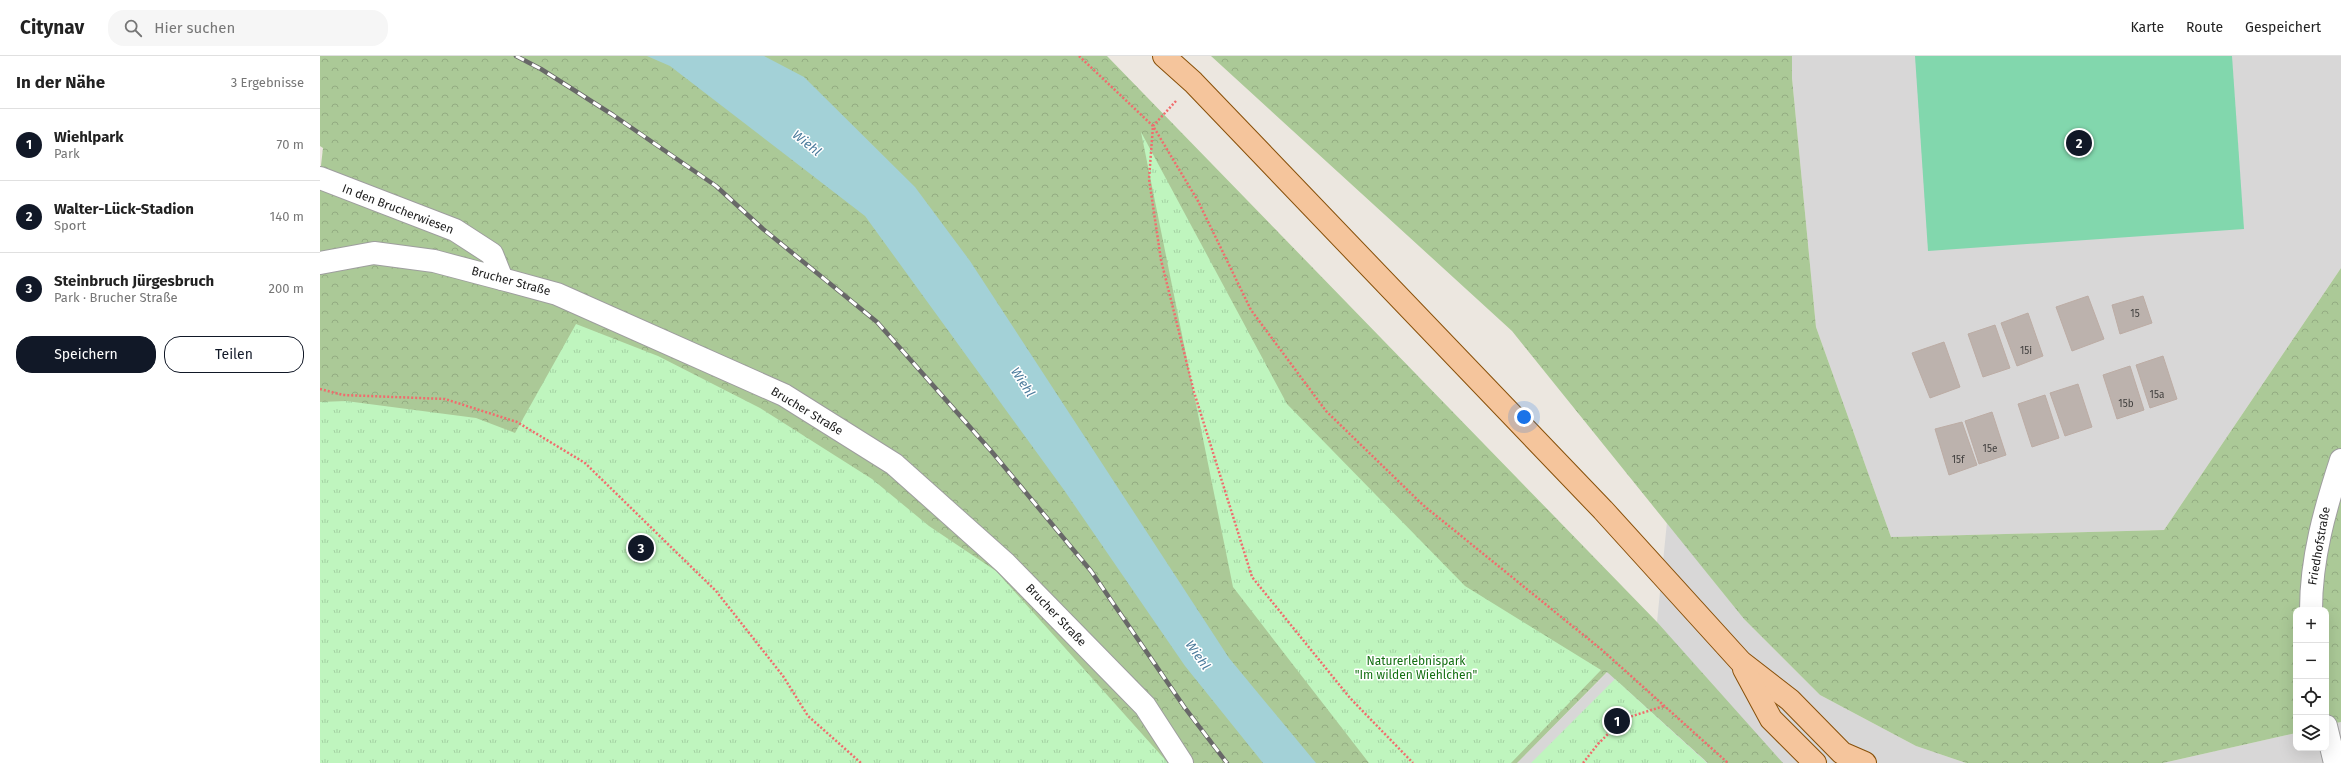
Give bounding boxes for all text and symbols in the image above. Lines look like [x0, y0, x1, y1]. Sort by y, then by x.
search box [108, 10, 388, 46]
text: Citynav [20, 16, 84, 39]
icon: search [122, 17, 144, 39]
text: Hier suchen [154, 19, 235, 37]
text: Karte [2130, 19, 2164, 36]
text: Route [2186, 19, 2223, 36]
text: Gespeichert [2245, 19, 2321, 36]
text: In der Nähe [16, 72, 105, 93]
text: 3 Ergebnisse [231, 75, 304, 90]
water label: Wiehl [790, 127, 824, 159]
text: Wiehlpark [54, 128, 124, 146]
pin: 2 [2066, 128, 2092, 158]
text: 1 [26, 137, 32, 152]
text: 70 m [277, 137, 304, 152]
text: Park [54, 146, 80, 161]
street label: In den Brucherwiesen [340, 181, 456, 237]
text: Walter-Lück-Stadion [54, 200, 194, 218]
text: 2 [26, 209, 32, 224]
text: 140 m [270, 209, 304, 224]
text: Sport [54, 218, 86, 233]
street label: Brucher Straße [470, 264, 552, 298]
text: Steinbruch Jürgesbruch [54, 272, 214, 290]
text: 3 [26, 281, 32, 296]
text: 200 m [268, 281, 304, 296]
text: Park · Brucher Straße [54, 290, 178, 305]
house number: 15 [2130, 308, 2140, 320]
button: Speichern [16, 336, 156, 373]
button: Teilen [164, 336, 304, 373]
house number: 15i [2020, 345, 2032, 357]
water label: Wiehl [1008, 364, 1038, 400]
street label: Brucher Straße [769, 384, 845, 438]
house number: 15a [2150, 389, 2164, 401]
house number: 15b [2118, 398, 2134, 410]
your location [1514, 407, 1534, 427]
house number: 15e [1983, 443, 1997, 455]
house number: 15f [1952, 454, 1965, 466]
street label: Friedhofstraße [2305, 506, 2333, 586]
pin: 3 [628, 533, 654, 563]
street label: Brucher Straße [1023, 581, 1089, 649]
map controls [2293, 607, 2329, 751]
button: + [2293, 607, 2329, 643]
water label: Wiehl [1183, 637, 1214, 673]
button: − [2293, 643, 2329, 679]
park label: Naturerlebnispark "Im wilden Wiehlchen" [1355, 654, 1477, 682]
button: locate [2293, 679, 2329, 715]
pin: 1 [1604, 706, 1630, 736]
button: layers [2293, 715, 2329, 751]

